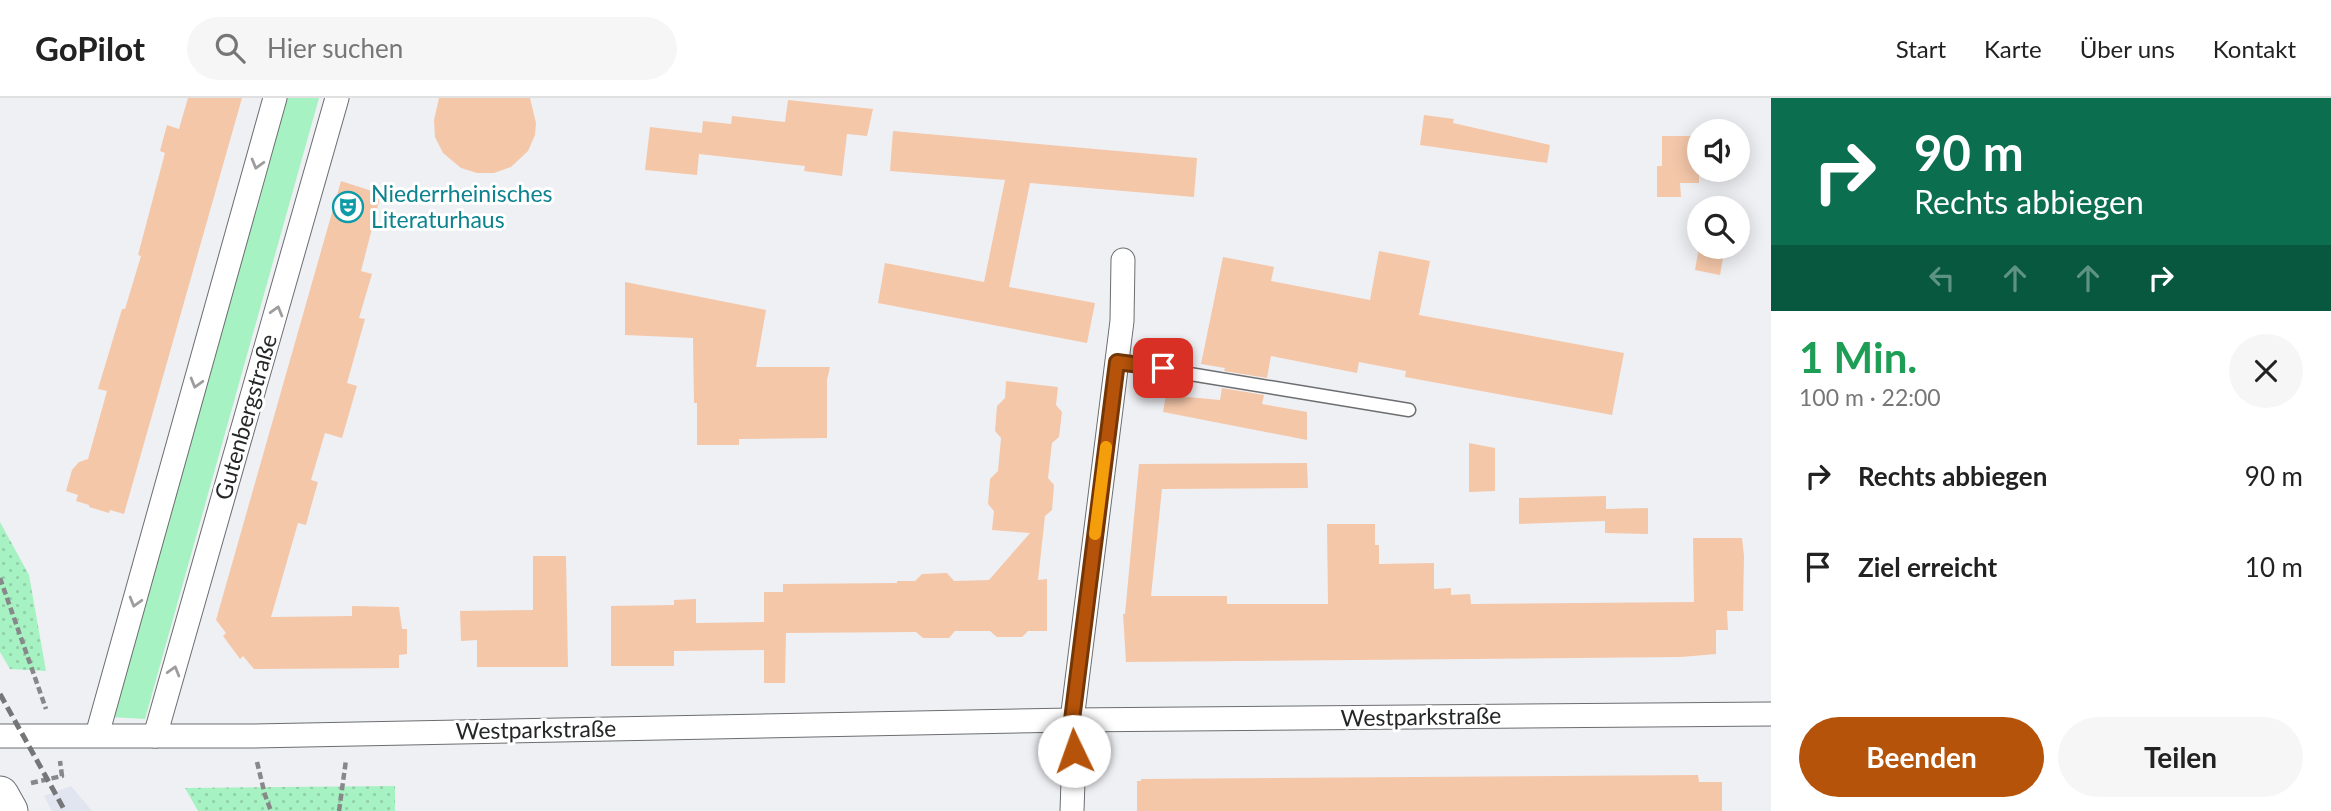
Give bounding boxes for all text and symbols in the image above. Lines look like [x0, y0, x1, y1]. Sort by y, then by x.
search box [187, 17, 677, 80]
text: GoPilot [35, 28, 145, 68]
icon: search [211, 29, 249, 67]
text: Hier suchen [267, 32, 403, 64]
text: Start [1896, 34, 1946, 63]
text: Karte [1984, 34, 2042, 63]
text: Über uns [2080, 34, 2175, 63]
text: Kontakt [2213, 34, 2296, 63]
map controls [1687, 119, 1750, 259]
button: sound [1687, 119, 1750, 182]
text: 90 m [1914, 123, 2024, 181]
icon: right [1799, 126, 1890, 217]
one-way arrow [251, 158, 265, 170]
place label: Niederrheinisches Literaturhaus [371, 179, 553, 233]
text: Rechts abbiegen [1914, 182, 2144, 221]
theatre icon: Niederrheinisches Literaturhaus [331, 190, 365, 224]
button: search [1687, 196, 1750, 259]
icon: left [1923, 259, 1961, 297]
icon: ahead [1996, 259, 2034, 297]
icon: ahead [2069, 259, 2107, 297]
icon: right [2142, 259, 2180, 297]
one-way arrow [268, 305, 283, 317]
street label: Gutenbergstraße [208, 331, 282, 503]
text: 1 Min. [1799, 332, 1917, 382]
button: close [2229, 334, 2303, 408]
pin [1133, 338, 1193, 398]
icon: arrive [1144, 349, 1182, 387]
one-way arrow [190, 377, 204, 389]
text: 100 m · 22:00 [1799, 383, 1941, 411]
icon: right [1799, 457, 1837, 495]
text: Rechts abbiegen [1858, 460, 2047, 492]
text: 90 m [2245, 460, 2303, 492]
icon: arrive [1799, 548, 1837, 586]
text: Ziel erreicht [1858, 551, 1997, 583]
text: 10 m [2245, 551, 2303, 583]
one-way arrow [128, 596, 143, 608]
one-way arrow [166, 665, 180, 677]
street label: Westparkstraße [1340, 701, 1501, 731]
street label: Westparkstraße [455, 714, 616, 744]
position arrow [1037, 714, 1111, 788]
button: Beenden [1799, 717, 2044, 797]
button: Teilen [2058, 717, 2303, 797]

